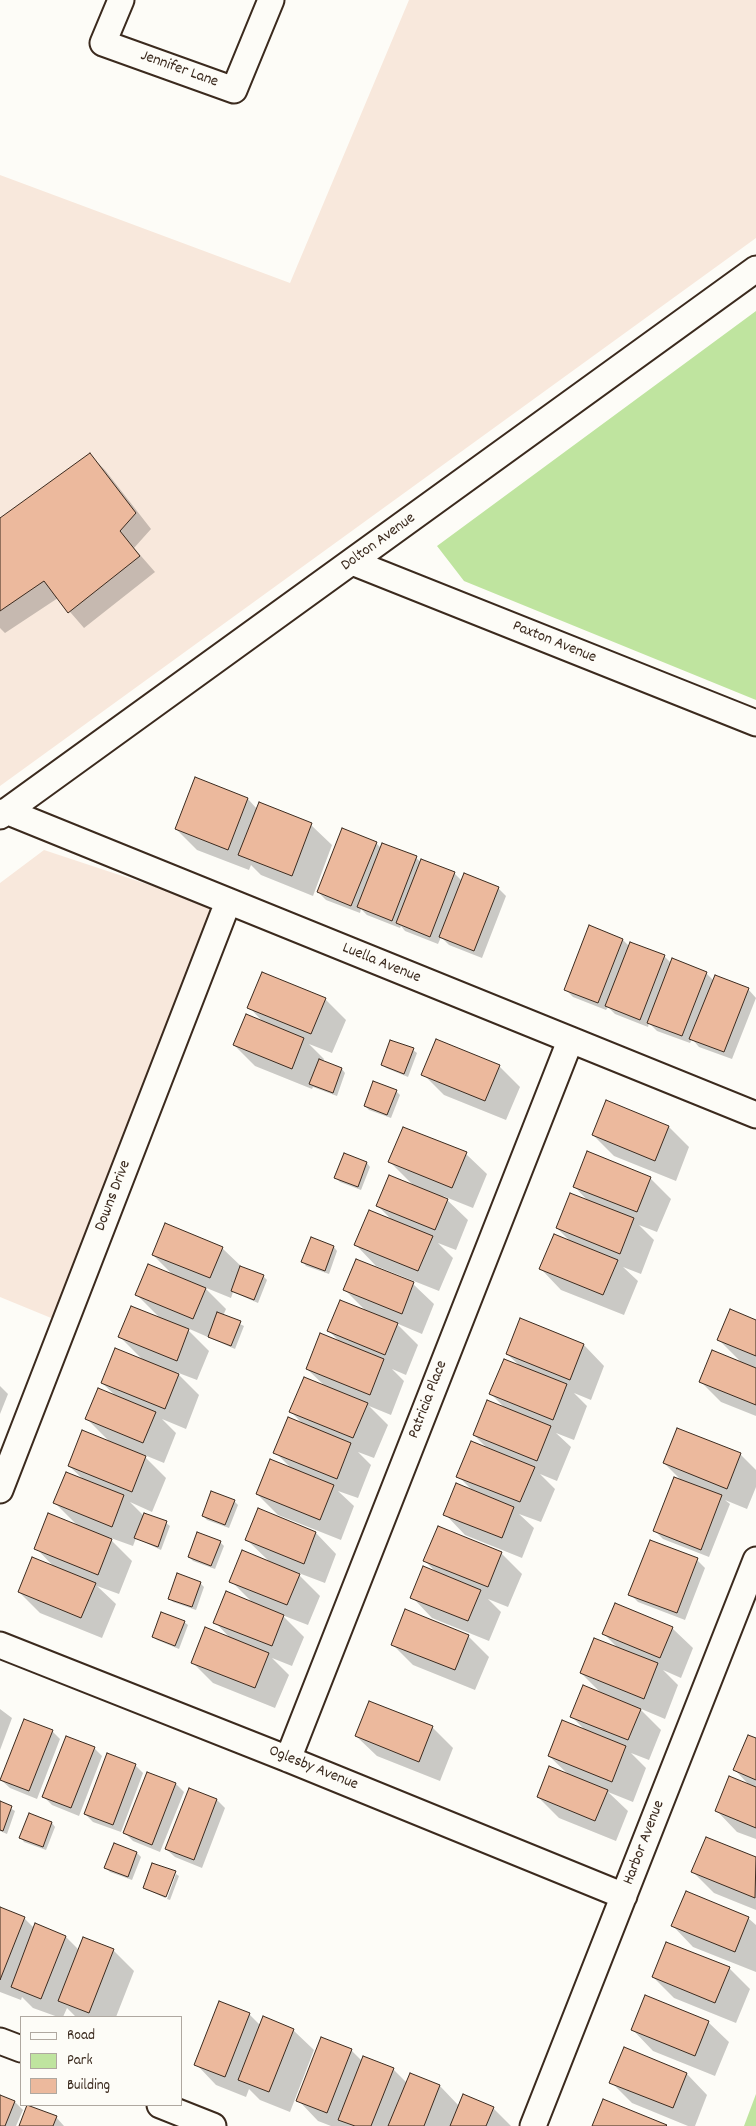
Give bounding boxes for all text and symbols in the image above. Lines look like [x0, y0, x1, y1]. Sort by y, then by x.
street label: Jennifer Lane [138, 47, 220, 93]
street label: Dolton Avenue [338, 510, 420, 576]
street label: Paxton Avenue [509, 618, 599, 668]
street label: Luella Avenue [339, 940, 423, 988]
street label: Downs Drive [92, 1158, 136, 1234]
street label: Patricia Place [405, 1358, 453, 1442]
street label: Oglesby Avenue [266, 1742, 360, 1796]
street label: Harbor Avenue [620, 1798, 670, 1888]
legend [20, 2016, 182, 2106]
text: Road [67, 2025, 95, 2047]
text: Park [67, 2050, 93, 2072]
text: Building [67, 2075, 110, 2097]

